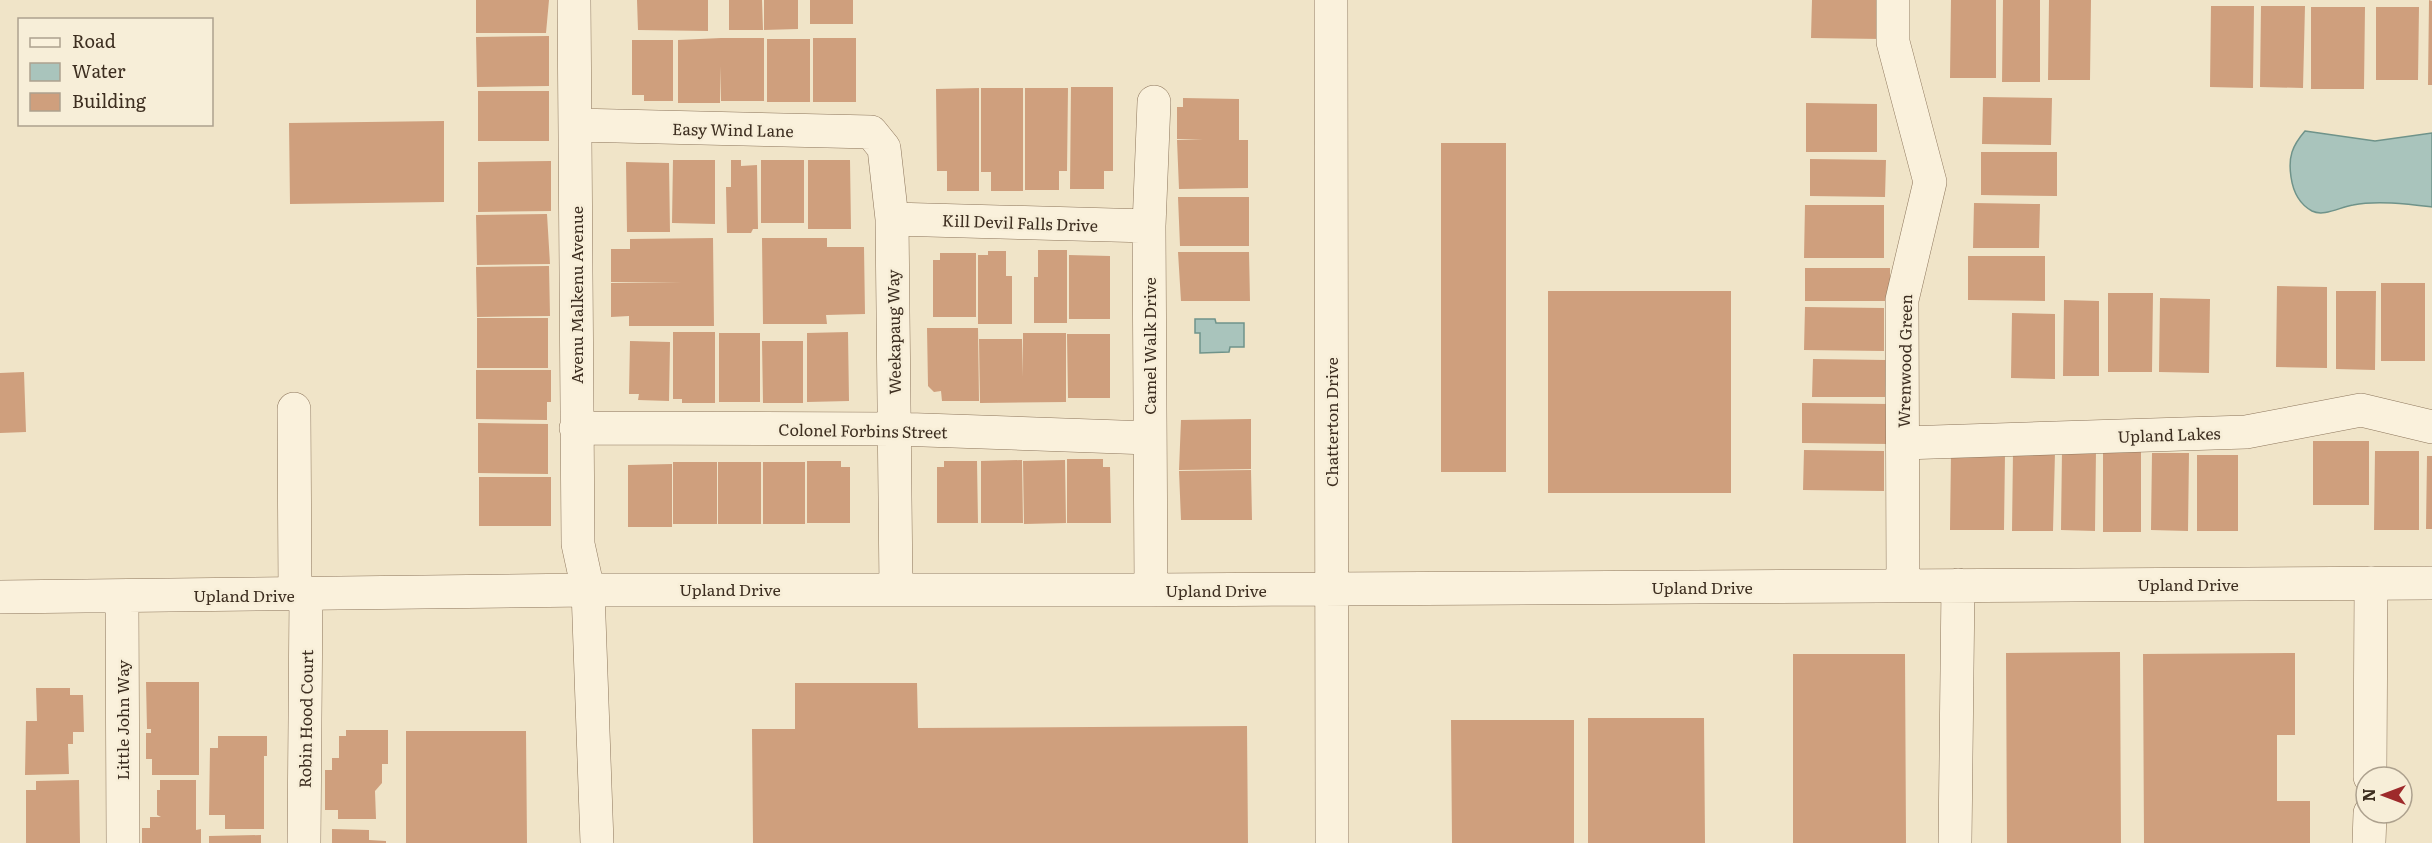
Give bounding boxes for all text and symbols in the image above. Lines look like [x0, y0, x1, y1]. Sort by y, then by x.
legend [18, 18, 213, 126]
text: Road [72, 27, 116, 54]
text: Water [72, 57, 126, 84]
text: Building [72, 87, 147, 114]
street label: Easy Wind Lane [672, 116, 794, 142]
street label: Avenu Malkenu Avenue [564, 206, 588, 384]
street label: Kill Devil Falls Drive [942, 207, 1098, 237]
street label: Weekapaug Way [880, 268, 906, 395]
street label: Camel Walk Drive [1137, 277, 1161, 415]
street label: Wrenwood Green [1891, 293, 1917, 428]
street label: Chatterton Drive [1319, 357, 1343, 487]
street label: Colonel Forbins Street [778, 417, 948, 443]
street label: Upland Lakes [2117, 420, 2221, 448]
street label: Upland Drive [2137, 572, 2239, 596]
street label: Upland Drive [1651, 575, 1753, 599]
street label: Upland Drive [679, 577, 781, 601]
street label: Upland Drive [1165, 578, 1267, 602]
street label: Upland Drive [193, 583, 295, 607]
street label: Robin Hood Court [292, 649, 318, 788]
street label: Little John Way [110, 659, 134, 780]
north arrow [2354, 765, 2414, 825]
text: N [2356, 788, 2380, 802]

